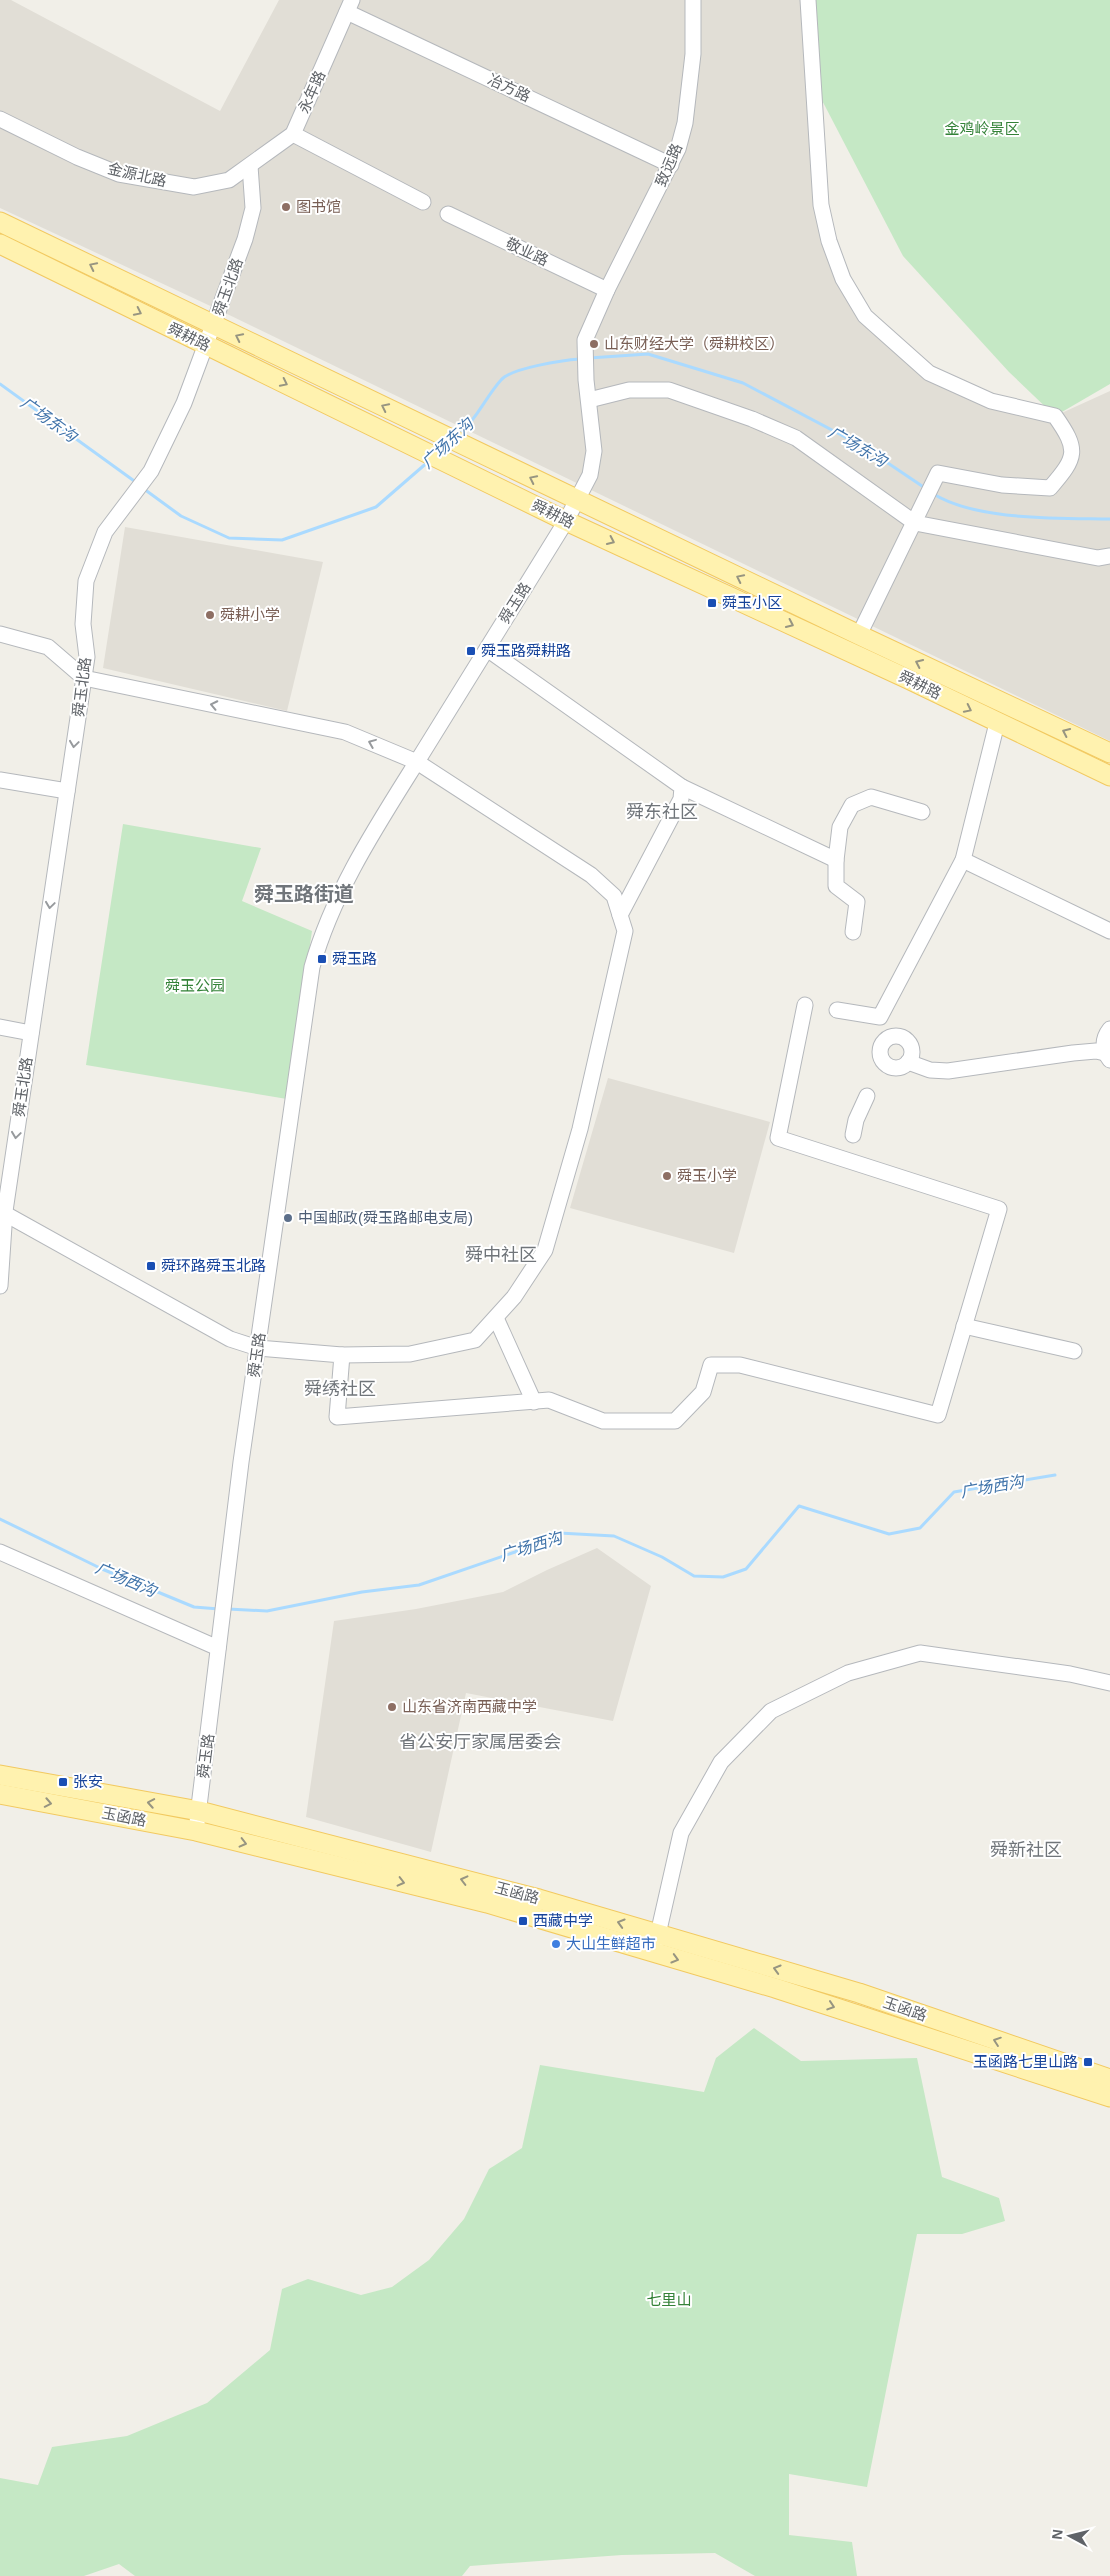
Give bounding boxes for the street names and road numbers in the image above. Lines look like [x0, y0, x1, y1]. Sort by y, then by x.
street label: 永年路 [295, 68, 328, 116]
street label: 冶方路 [485, 70, 533, 105]
street label: 致远路 [652, 141, 685, 189]
street label: 金源北路 [106, 159, 168, 190]
street label: 敬业路 [503, 234, 551, 269]
street label: 舜玉北路 [209, 256, 246, 318]
street label: 舜耕路 [165, 319, 213, 354]
street label: 舜耕路 [529, 496, 577, 531]
street label: 舜玉路 [495, 579, 534, 626]
street label: 舜玉北路 [69, 656, 94, 718]
street label: 舜耕路 [896, 667, 944, 702]
street label: 舜玉北路 [10, 1056, 35, 1118]
street label: 舜玉路 [245, 1331, 268, 1378]
street label: 舜玉路 [194, 1733, 217, 1779]
street label: 玉函路 [100, 1804, 148, 1829]
street label: 玉函路 [493, 1878, 541, 1907]
street label: 玉函路 [881, 1993, 929, 2024]

